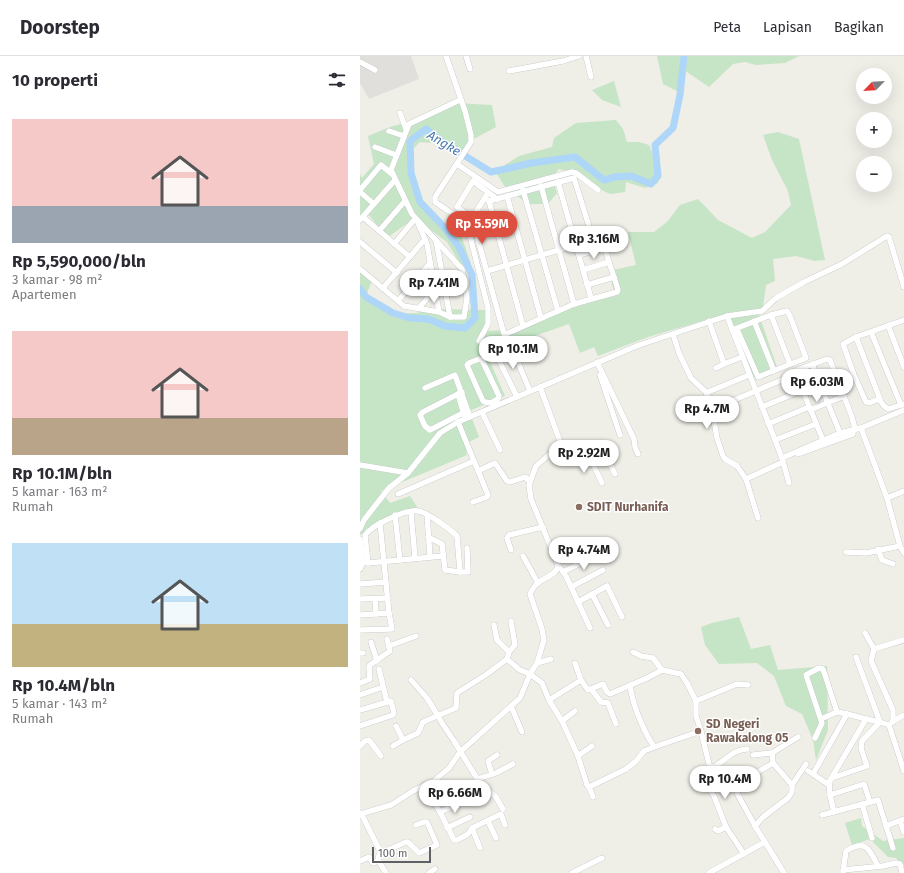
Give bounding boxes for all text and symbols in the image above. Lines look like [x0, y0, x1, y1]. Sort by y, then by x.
text: Doorstep [20, 16, 100, 39]
text: Peta [713, 19, 741, 36]
text: Lapisan [763, 19, 812, 36]
text: Bagikan [834, 19, 884, 36]
north arrow [856, 68, 892, 104]
map controls [856, 68, 892, 192]
icon: filters [326, 69, 348, 91]
text: 10 properti [12, 70, 98, 91]
button: + [856, 112, 892, 148]
water label: Angke [424, 127, 464, 159]
icon: home [144, 145, 216, 217]
button: − [856, 156, 892, 192]
pin: Rp 5.59M [441, 211, 523, 245]
text: Rp 5.59M [455, 216, 509, 231]
pin: Rp 3.16M [553, 226, 635, 260]
text: Rp 3.16M [568, 231, 620, 246]
text: Rp 5,590,000/bln [12, 251, 146, 272]
pin: Rp 7.41M [393, 270, 475, 304]
text: 3 kamar · 98 m² [12, 272, 102, 287]
text: Rp 7.41M [409, 275, 459, 290]
text: Apartemen [12, 287, 77, 302]
pin: Rp 10.1M [472, 336, 554, 370]
text: Rp 10.1M [488, 341, 538, 356]
icon: home [144, 357, 216, 429]
pin: Rp 6.03M [776, 369, 858, 403]
text: Rp 6.03M [790, 374, 844, 389]
pin: Rp 4.7M [670, 396, 744, 430]
text: Rp 4.7M [684, 401, 730, 416]
pin: Rp 2.92M [543, 440, 625, 474]
text: Rp 2.92M [558, 445, 610, 460]
text: Rp 10.1M/bln [12, 463, 112, 484]
text: 5 kamar · 163 m² [12, 484, 107, 499]
text: Rumah [12, 499, 53, 514]
place label: SDIT Nurhanifa [587, 500, 669, 514]
marker: SDIT Nurhanifa [574, 502, 584, 512]
pin: Rp 4.74M [543, 537, 625, 571]
text: Rp 4.74M [558, 542, 610, 557]
icon: home [144, 569, 216, 641]
text: Rp 10.4M/bln [12, 675, 115, 696]
text: 5 kamar · 143 m² [12, 696, 107, 711]
text: Rumah [12, 711, 53, 726]
place label: SD Negeri Rawakalong 05 [706, 717, 789, 745]
marker: SD Negeri Rawakalong 05 [693, 726, 703, 736]
pin: Rp 10.4M [684, 766, 766, 800]
text: Rp 10.4M [699, 771, 751, 786]
pin: Rp 6.66M [414, 780, 496, 814]
text: Rp 6.66M [428, 785, 482, 800]
scale bar [372, 845, 431, 864]
text: 100 m [378, 847, 407, 860]

